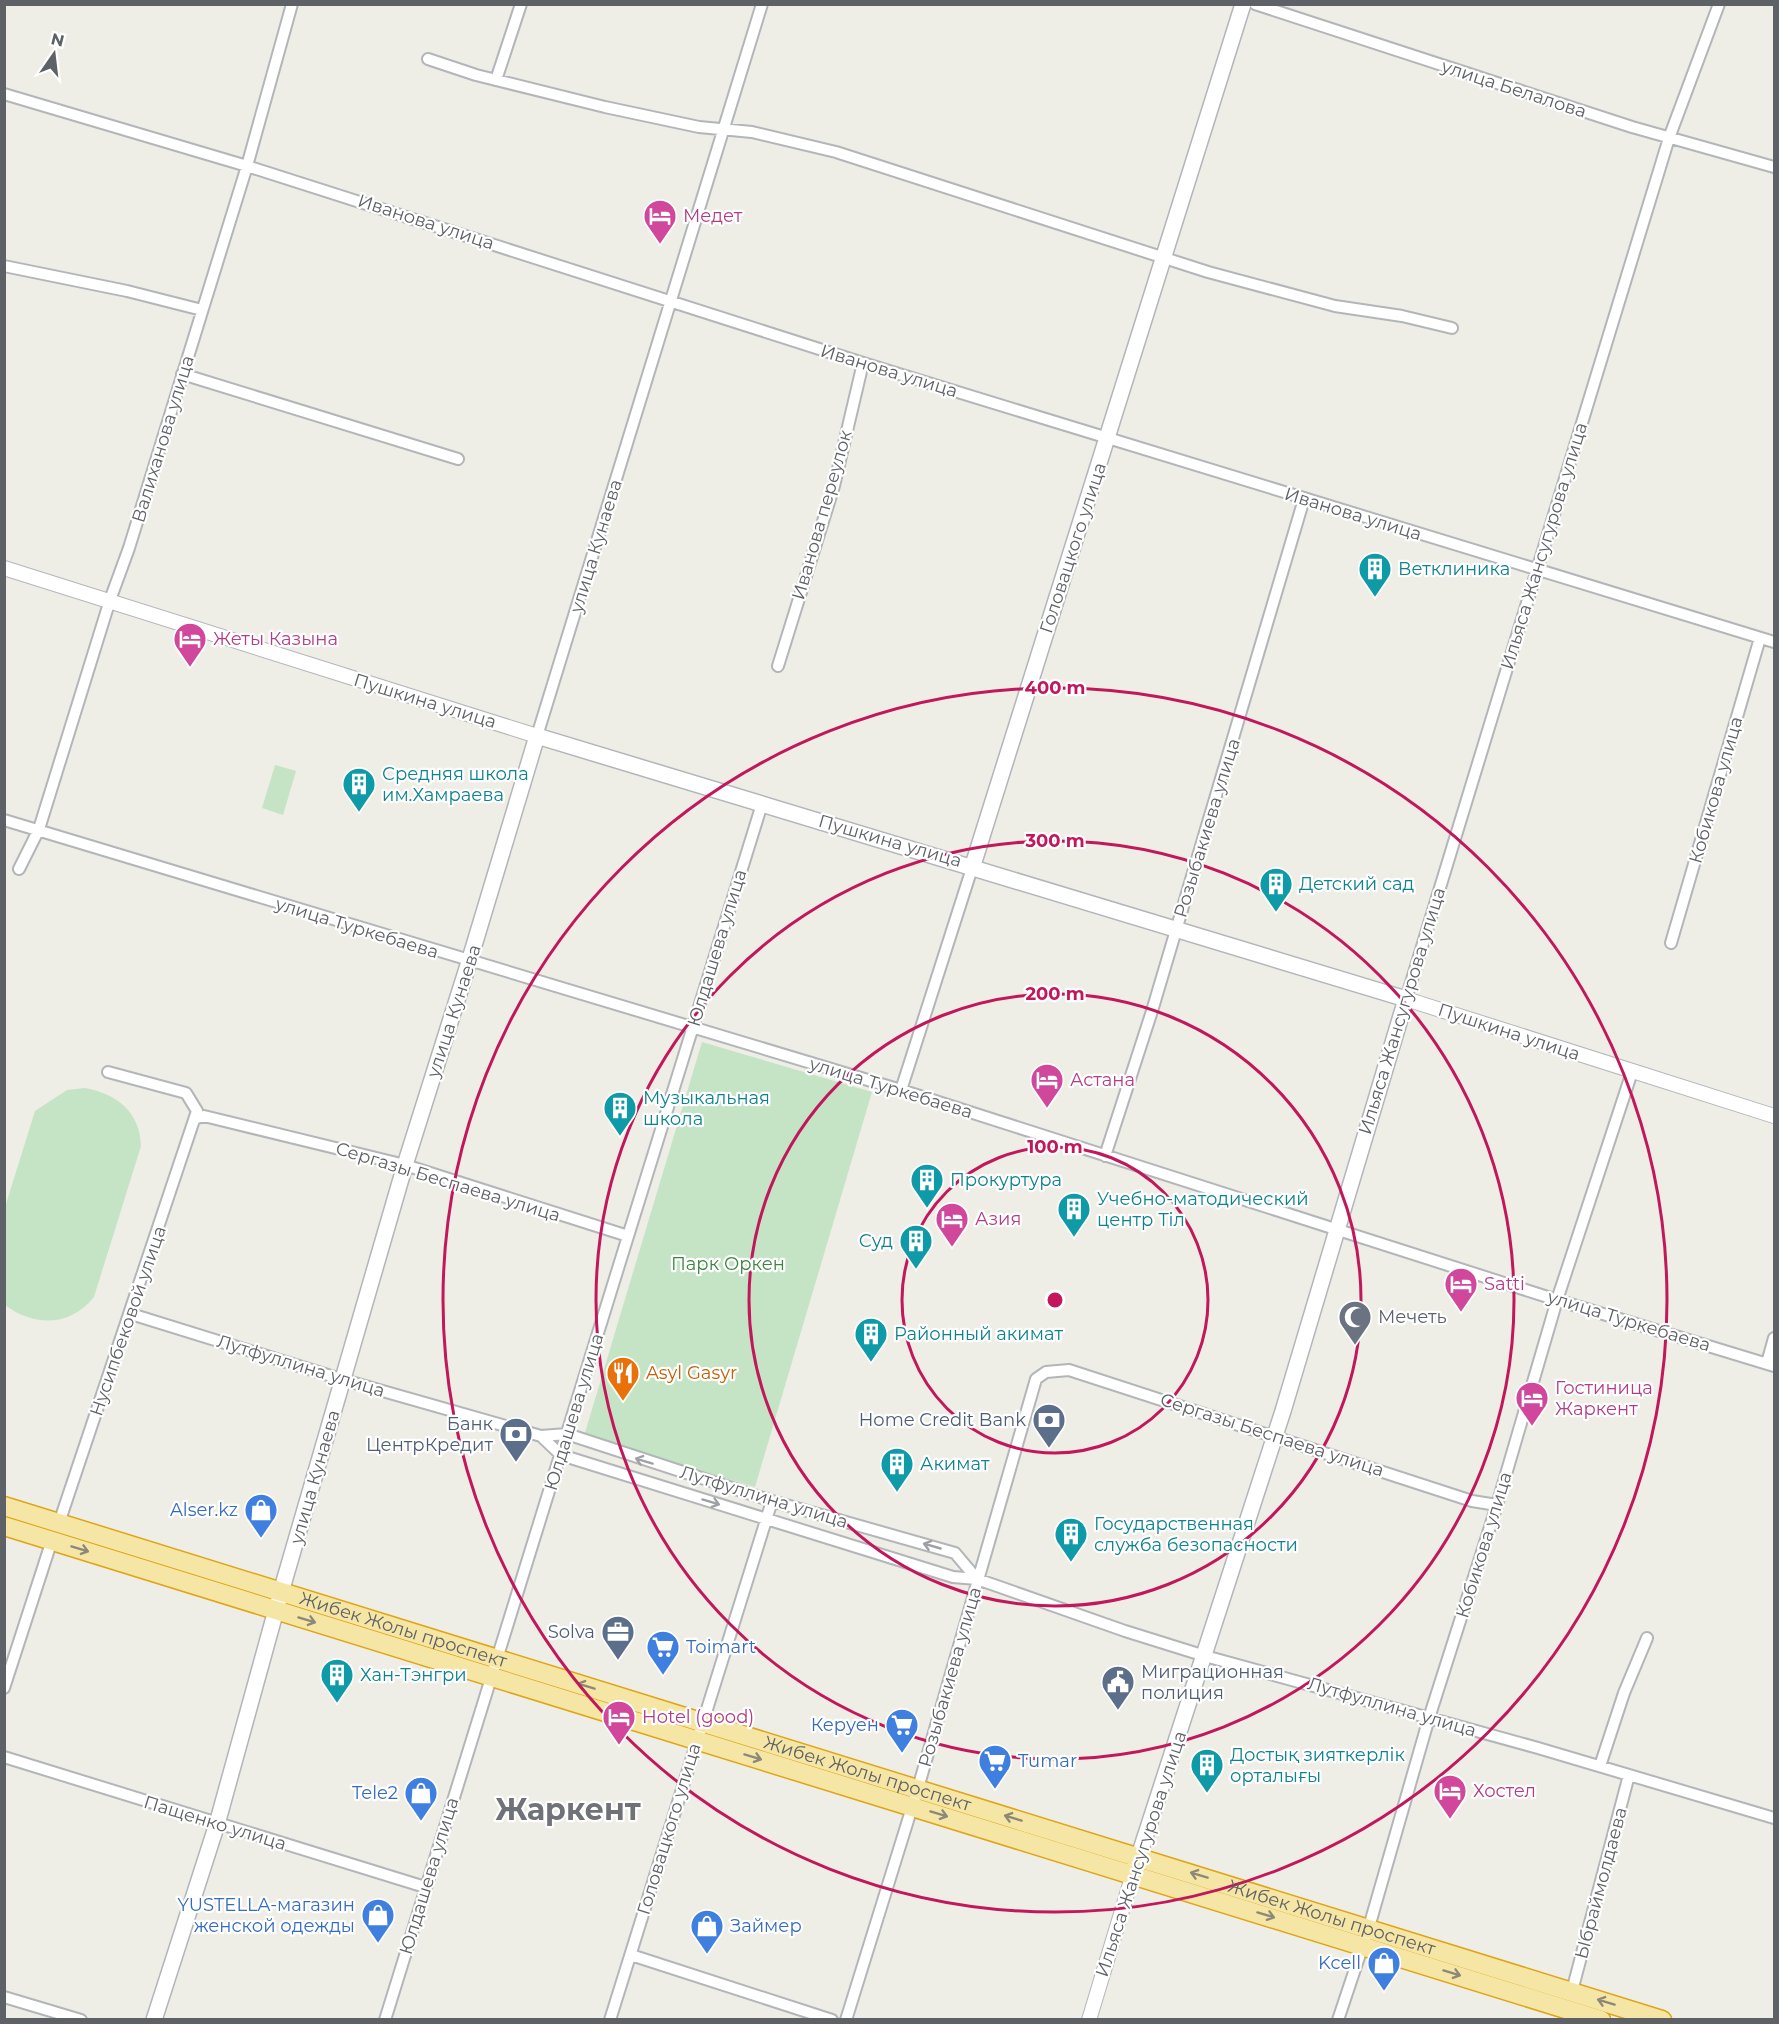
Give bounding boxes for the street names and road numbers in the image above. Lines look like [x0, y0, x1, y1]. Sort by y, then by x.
street label: улица Белалова [1438, 55, 1589, 123]
street label: Иванова улица [355, 190, 497, 254]
street label: Иванова улица [818, 340, 960, 402]
street label: Валиханова улица [127, 353, 199, 525]
street label: Ильяса Жансугурова улица [1496, 420, 1592, 672]
street label: Иванова переулок [787, 427, 857, 602]
street label: Головацкого улица [1035, 460, 1111, 636]
street label: улица Кунаева [565, 477, 627, 616]
street label: Иванова улица [1282, 483, 1424, 545]
street label: Пушкина улица [351, 669, 499, 733]
street label: Кобикова улица [1685, 714, 1747, 866]
street label: Розыбакиева улица [1169, 736, 1245, 920]
street label: Пушкина улица [816, 810, 964, 872]
street label: Юлдашева улица [683, 867, 751, 1029]
street label: Ильяса Жансугурова улица [1354, 885, 1450, 1137]
street label: улица Туркебаева [272, 892, 441, 963]
street label: улица Кунаева [422, 942, 486, 1081]
street label: Пушкина улица [1435, 999, 1583, 1065]
street label: улица Туркебаева [806, 1052, 975, 1123]
street label: Сергазы Беспаева улица [333, 1137, 563, 1227]
street label: Нусипбековой улица [85, 1223, 171, 1419]
street label: улица Туркебаева [1544, 1285, 1713, 1356]
street label: Лутфуллина улица [214, 1330, 388, 1402]
street label: Юлдашева улица [540, 1331, 608, 1493]
street label: Сергазы Беспаева улица [1157, 1388, 1387, 1482]
street label: улица Кунаева [285, 1407, 345, 1547]
street label: Лутфуллина улица [677, 1461, 851, 1533]
street label: Кобикова улица [1451, 1469, 1517, 1621]
street label: Розыбакиева улица [914, 1584, 986, 1770]
street label: Жибек Жолы проспект [297, 1587, 510, 1672]
street label: Лутфуллина улица [1305, 1672, 1479, 1742]
street label: Ильяса Жансугурова улица [1091, 1728, 1191, 1980]
street label: Жибек Жолы проспект [761, 1731, 974, 1816]
street label: Головацкого улица [632, 1741, 706, 1917]
street label: Пащенко улица [141, 1791, 289, 1855]
street label: Юлдашева улица [395, 1795, 463, 1957]
street label: Ыбраймолдаева [1570, 1805, 1632, 1961]
street label: Жибек Жолы проспект [1225, 1875, 1439, 1960]

